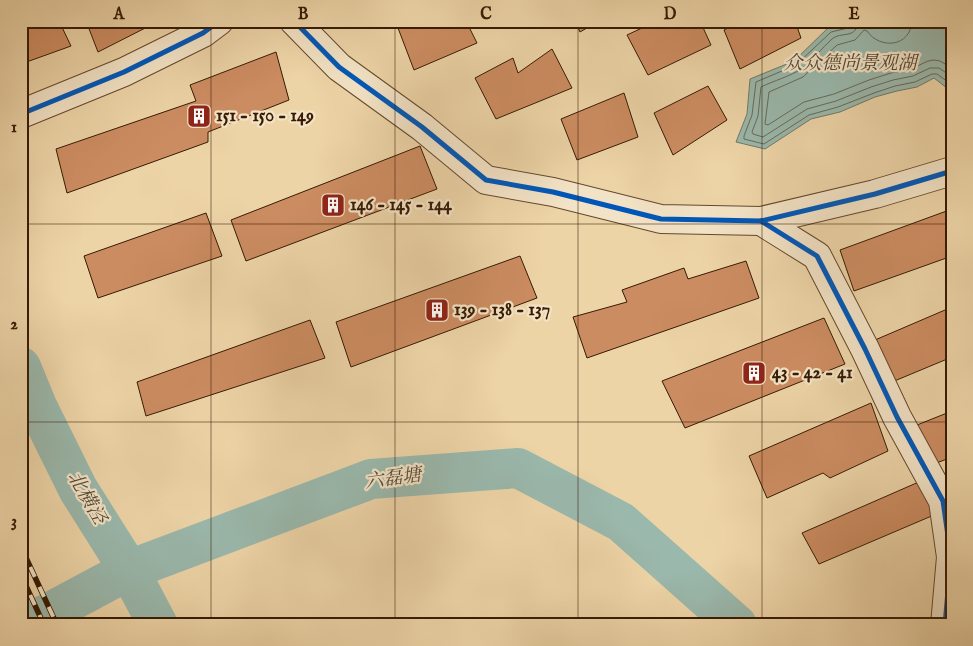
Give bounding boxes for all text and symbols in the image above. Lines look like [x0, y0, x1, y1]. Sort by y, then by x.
text: A [113, 5, 126, 25]
text: B [298, 5, 309, 25]
text: C [480, 5, 492, 25]
text: D [664, 5, 677, 25]
text: E [848, 5, 860, 25]
water label: 众众德尚景观湖 [783, 52, 919, 76]
building icon: 151 - 150 - 149 [186, 103, 212, 129]
place label: 151 - 150 - 149 [216, 105, 314, 128]
text: 1 [11, 118, 17, 138]
building icon: 146 - 145 - 144 [320, 192, 346, 218]
place label: 146 - 145 - 144 [350, 194, 453, 217]
building icon: 139 - 138 - 137 [424, 297, 450, 323]
place label: 139 - 138 - 137 [454, 299, 550, 322]
text: 2 [10, 315, 18, 335]
building icon: 43 - 42 - 41 [741, 360, 767, 386]
place label: 43 - 42 - 41 [772, 362, 853, 385]
water label: 六磊塘 [363, 463, 426, 495]
water label: 北横泾 [61, 467, 112, 530]
text: 3 [11, 512, 17, 532]

